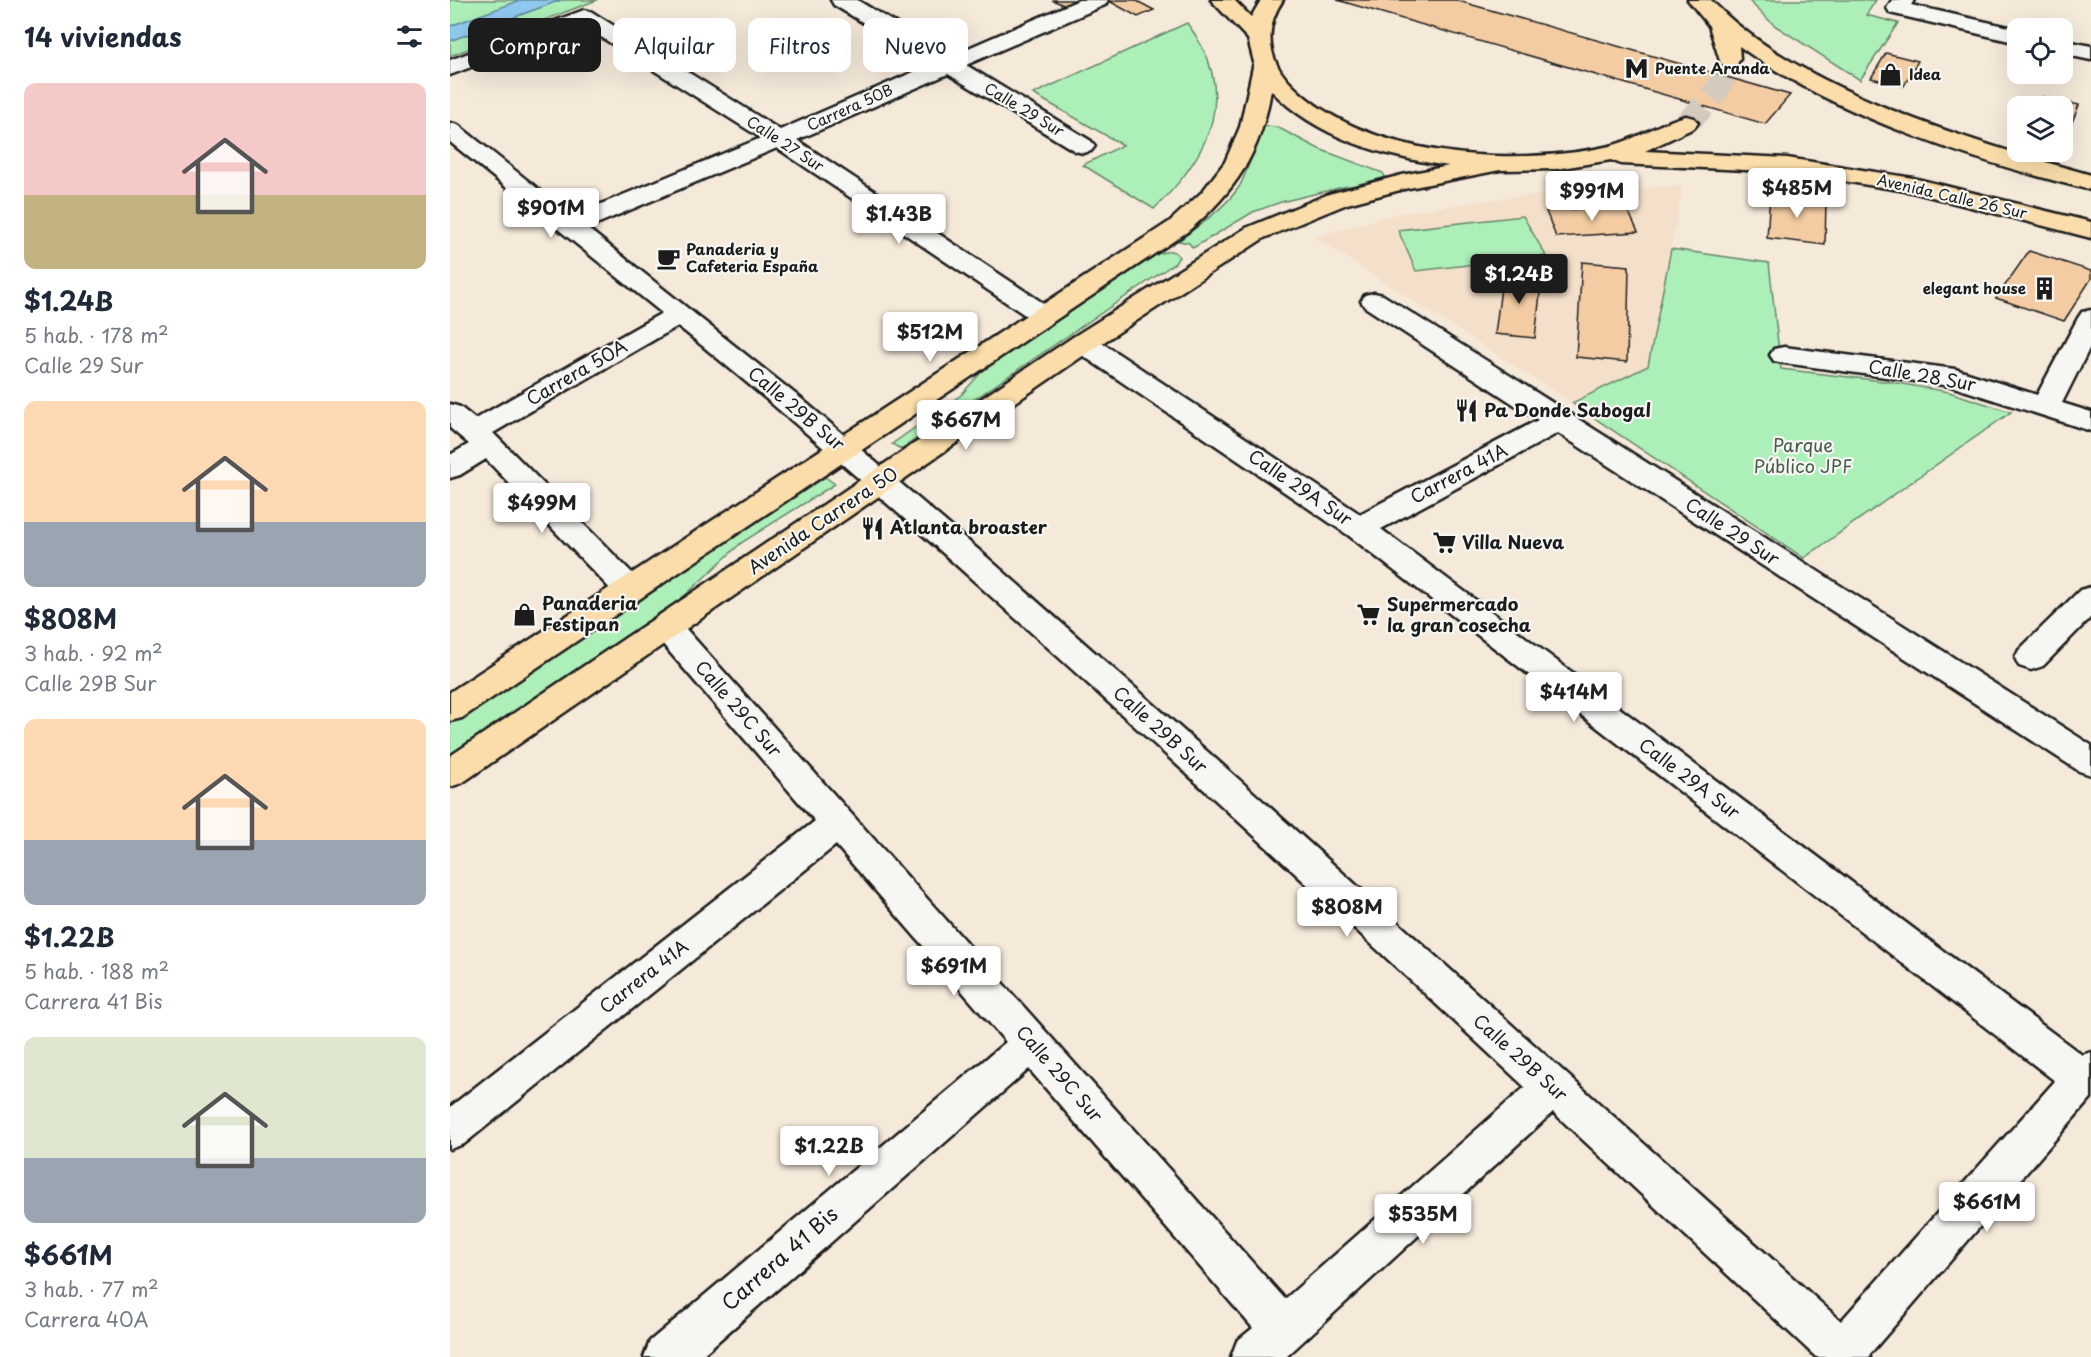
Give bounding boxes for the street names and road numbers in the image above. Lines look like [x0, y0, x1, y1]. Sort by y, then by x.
street label: Calle 29 Sur [980, 76, 1070, 142]
street label: Carrera 50B [803, 77, 896, 136]
street label: Calle 27 Sur [743, 109, 829, 176]
street label: Avenida Calle 26 Sur [1875, 167, 2030, 224]
street label: Carrera 50A [521, 332, 632, 412]
street label: Calle 28 Sur [1866, 352, 1979, 397]
street label: Calle 29B Sur [743, 359, 852, 457]
street label: Carrera 41A [1405, 436, 1512, 510]
street label: Calle 29A Sur [1243, 442, 1359, 532]
street label: Avenida Carrera 50 [742, 460, 902, 580]
street label: Calle 29 Sur [1680, 490, 1785, 571]
street label: Calle 29C Sur [689, 654, 789, 763]
street label: Calle 29B Sur [1108, 679, 1215, 779]
street label: Calle 29A Sur [1634, 731, 1747, 825]
street label: Carrera 41A [593, 932, 693, 1019]
street label: Calle 29B Sur [1468, 1007, 1575, 1107]
street label: Calle 29C Sur [1010, 1019, 1110, 1128]
street label: Carrera 41 Bis [713, 1198, 844, 1317]

